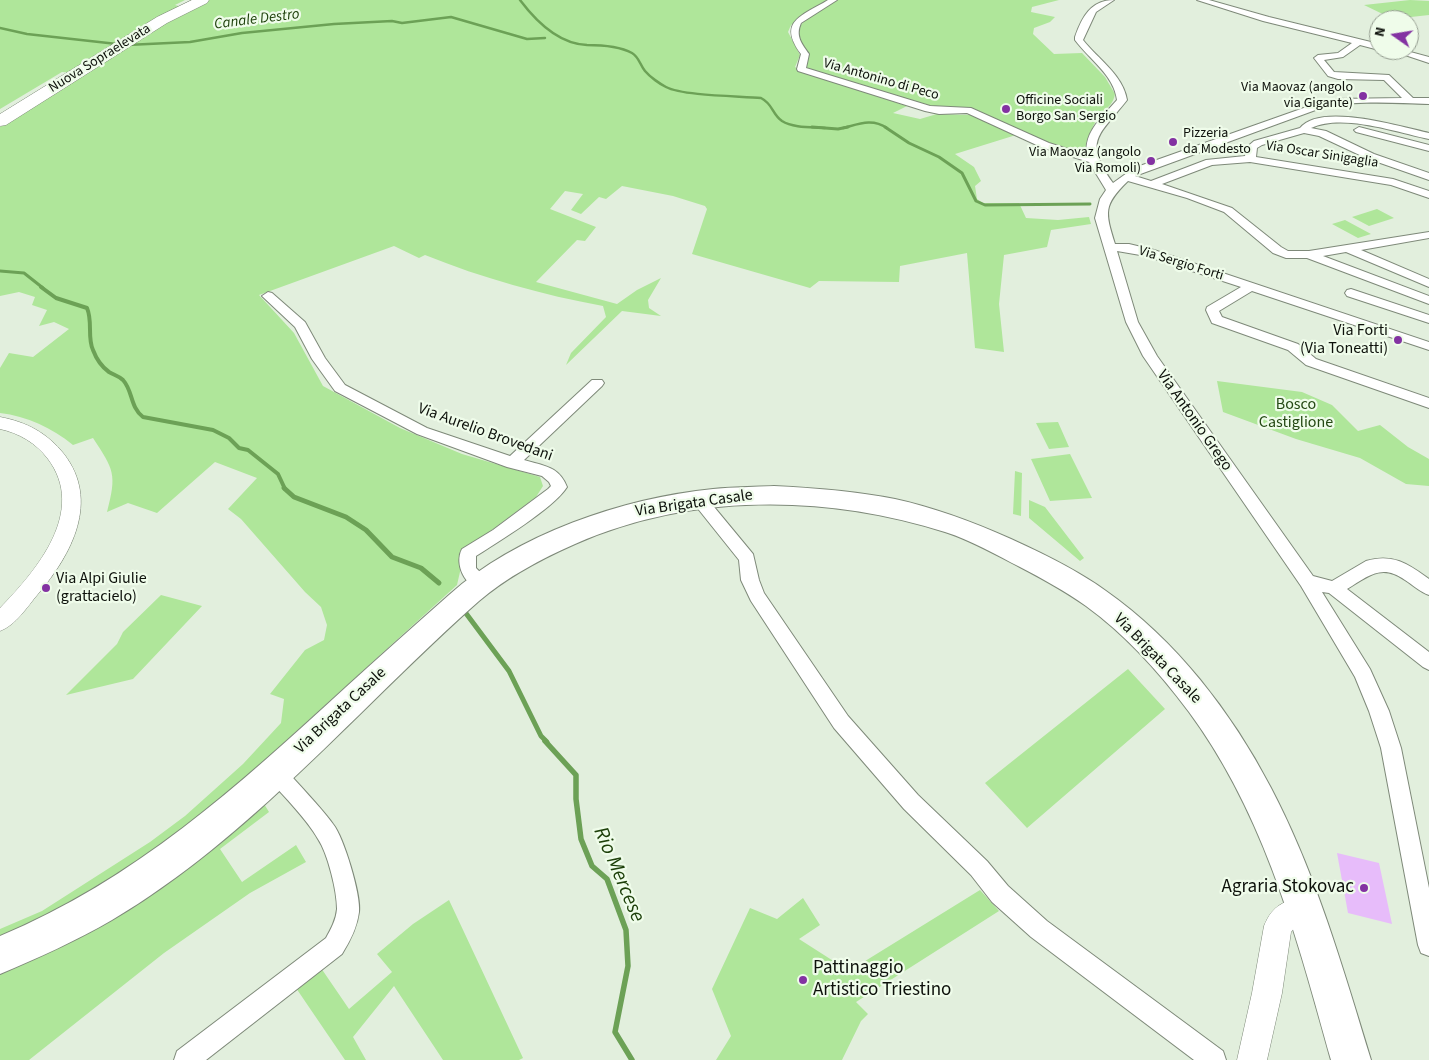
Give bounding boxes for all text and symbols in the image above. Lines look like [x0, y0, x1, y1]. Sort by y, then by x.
water label: Canale Destro [213, 6, 301, 34]
north arrow [1369, 10, 1419, 60]
street label: Nuova Sopraelevata [46, 21, 154, 97]
text: N [1370, 25, 1391, 39]
street label: Via Antonino di Peco [821, 55, 941, 105]
place label: Via Maovaz (angolo via Gigante) [1241, 80, 1353, 112]
marker: Via Maovaz (angolo via Gigante) [1357, 90, 1369, 102]
place label: Officine Sociali Borgo San Sergio [1016, 93, 1116, 125]
marker: Officine Sociali Borgo San Sergio [1000, 103, 1012, 115]
place label: Pizzeria da Modesto [1183, 126, 1251, 158]
marker: Pizzeria da Modesto [1167, 136, 1179, 148]
street label: Via Oscar Sinigaglia [1265, 138, 1379, 172]
place label: Via Maovaz (angolo Via Romoli) [1029, 145, 1141, 178]
marker: Via Maovaz (angolo Via Romoli) [1145, 155, 1157, 167]
street label: Via Sergio Forti [1137, 243, 1225, 285]
place label: Via Forti (Via Toneatti) [1300, 321, 1388, 359]
marker: Via Forti (Via Toneatti) [1392, 334, 1404, 346]
street label: Via Antonio Grego [1152, 367, 1236, 475]
park label: Bosco Castiglione [1259, 395, 1333, 433]
street label: Via Aurelio Brovedani [415, 400, 555, 466]
street label: Via Brigata Casale [634, 486, 754, 522]
place label: Via Alpi Giulie (grattacielo) [56, 569, 147, 607]
marker: Via Alpi Giulie (grattacielo) [40, 582, 52, 594]
street label: Via Brigata Casale [1109, 610, 1205, 708]
street label: Via Brigata Casale [291, 664, 391, 758]
water label: Rio Mercese [587, 824, 649, 926]
place label: Agraria Stokovac [1222, 877, 1354, 899]
marker: Agraria Stokovac [1358, 882, 1370, 894]
place label: Pattinaggio Artistico Triestino [813, 958, 951, 1002]
marker: Pattinaggio Artistico Triestino [797, 974, 809, 986]

